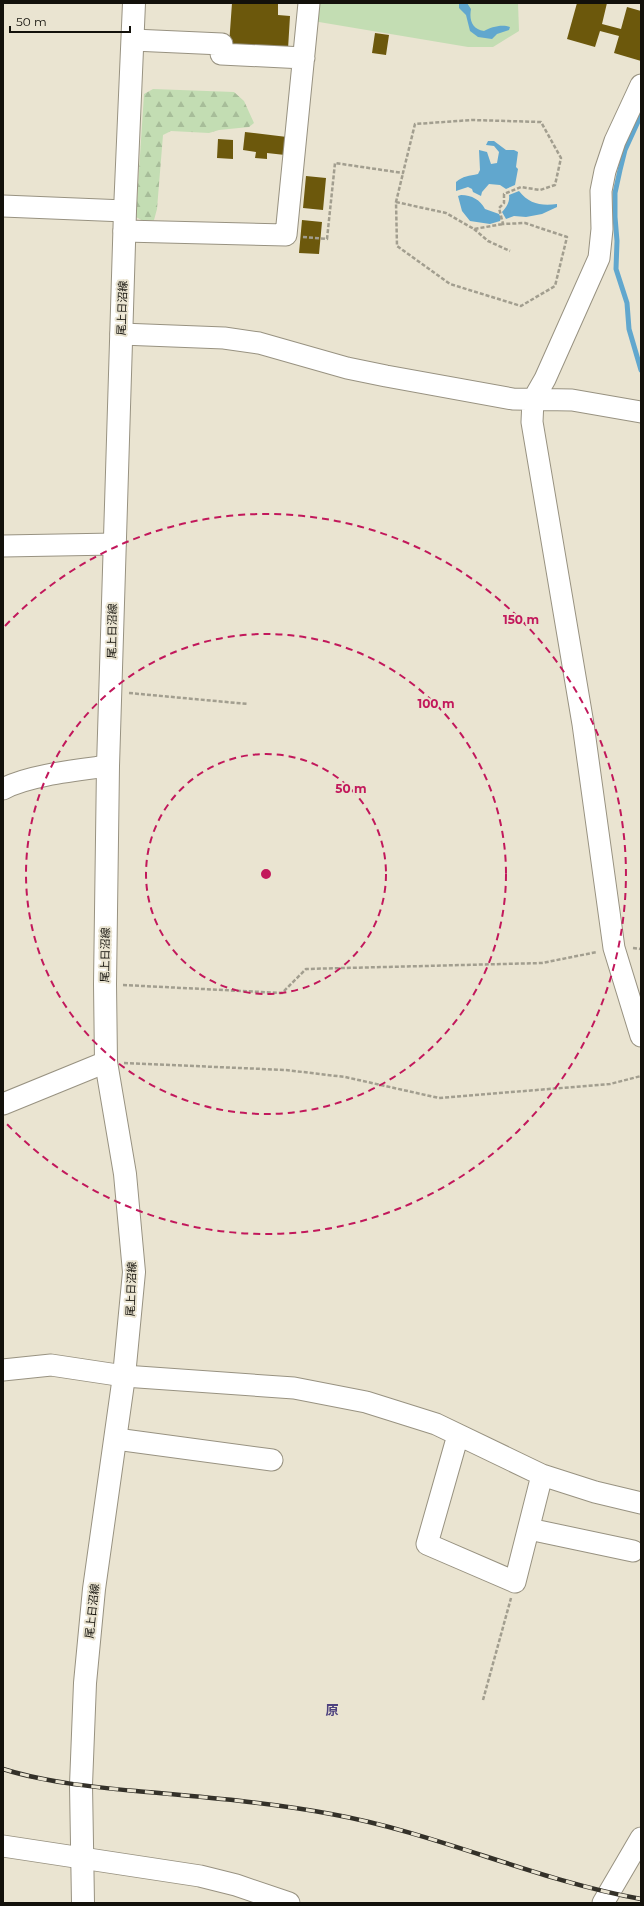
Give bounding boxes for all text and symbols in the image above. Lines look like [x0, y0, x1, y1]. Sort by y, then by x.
scale bar [10, 8, 130, 34]
text: 50 m [16, 14, 47, 29]
street label: 尾上日沼線 [114, 280, 130, 336]
street label: 尾上日沼線 [105, 603, 119, 659]
text: 150 m [503, 612, 539, 627]
text: 100 m [418, 696, 454, 711]
text: 50 m [335, 781, 367, 796]
centre of rings [259, 867, 273, 881]
street label: 尾上日沼線 [98, 927, 112, 983]
street label: 尾上日沼線 [123, 1261, 139, 1317]
street label: 尾上日沼線 [82, 1583, 102, 1639]
district label: 原 [325, 1702, 339, 1718]

